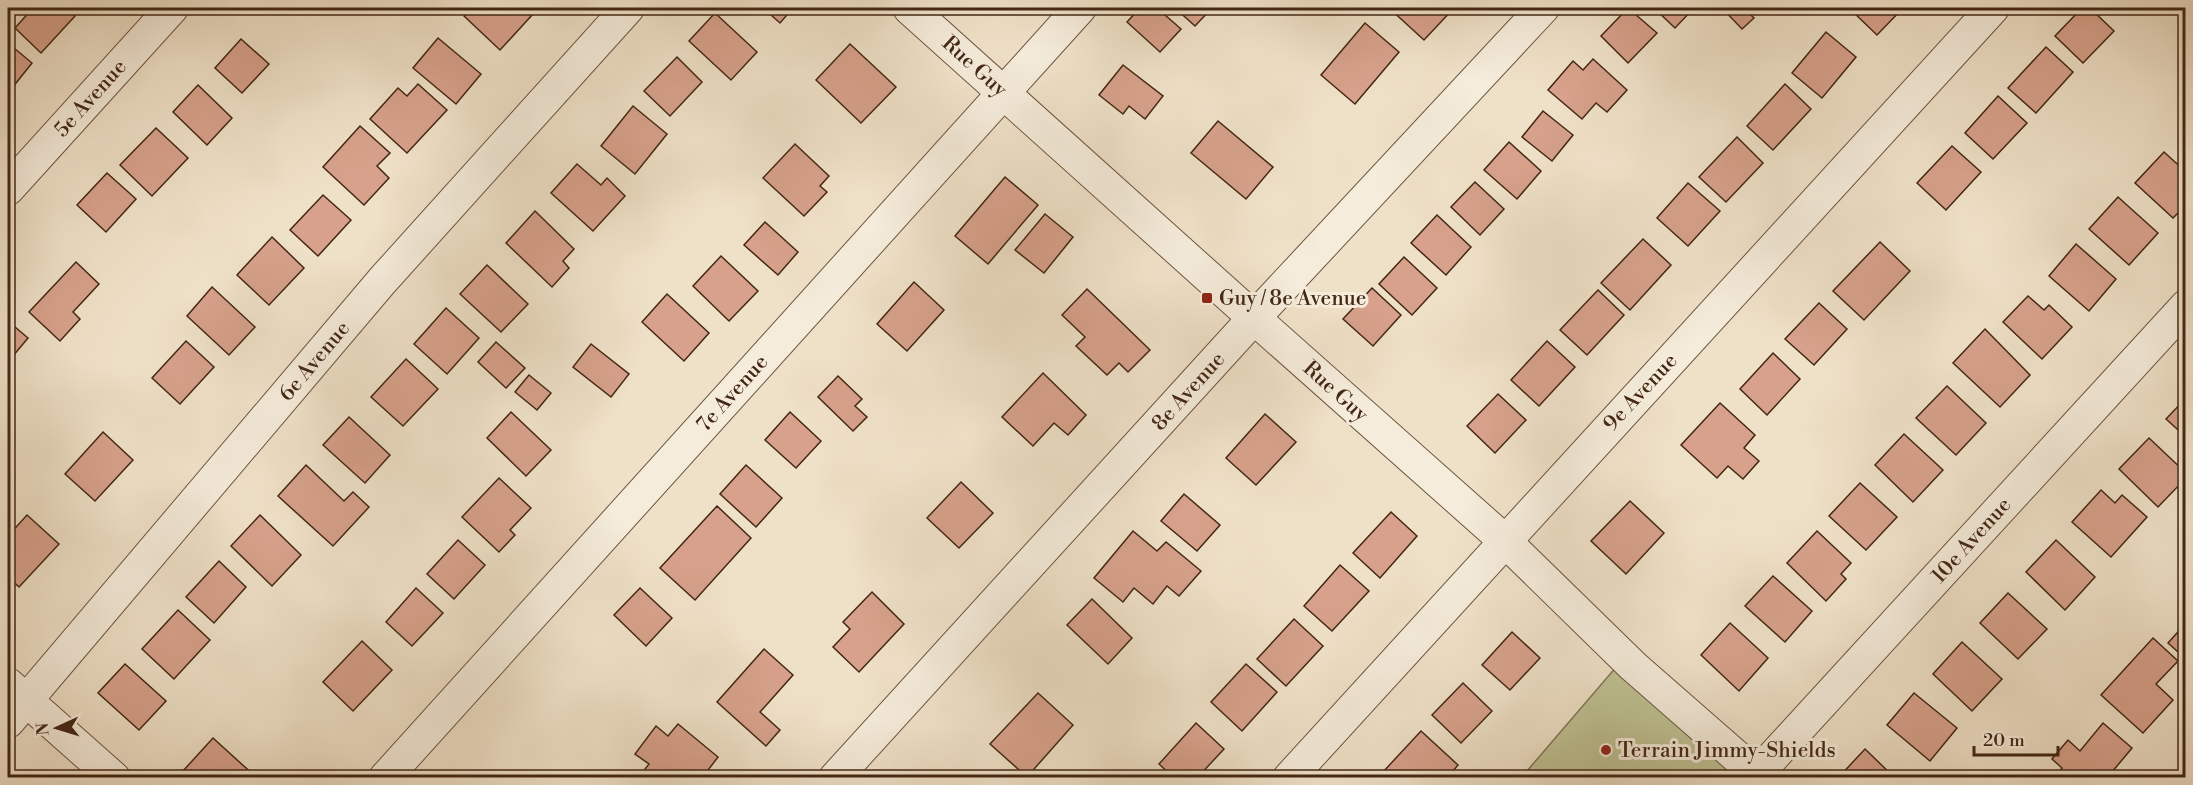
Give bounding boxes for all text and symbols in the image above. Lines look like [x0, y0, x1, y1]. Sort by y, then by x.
street label: Rue Guy [936, 31, 1013, 103]
street label: 5e Avenue [49, 54, 132, 143]
place label: Guy / 8e Avenue [1219, 286, 1366, 312]
marker: Guy / 8e Avenue [1200, 291, 1214, 305]
street label: 6e Avenue [274, 316, 356, 407]
street label: 8e Avenue [1147, 347, 1231, 436]
street label: 9e Avenue [1598, 348, 1683, 437]
street label: 7e Avenue [691, 350, 774, 438]
street label: Rue Guy [1297, 356, 1374, 428]
street label: 10e Avenue [1926, 492, 2017, 589]
north arrow [27, 698, 87, 758]
scale bar [1974, 719, 2058, 757]
text: N [33, 722, 53, 736]
text: 20 m [1983, 729, 2025, 752]
place label: Terrain Jimmy-Shields [1618, 738, 1836, 764]
marker: Terrain Jimmy-Shields [1599, 743, 1613, 757]

